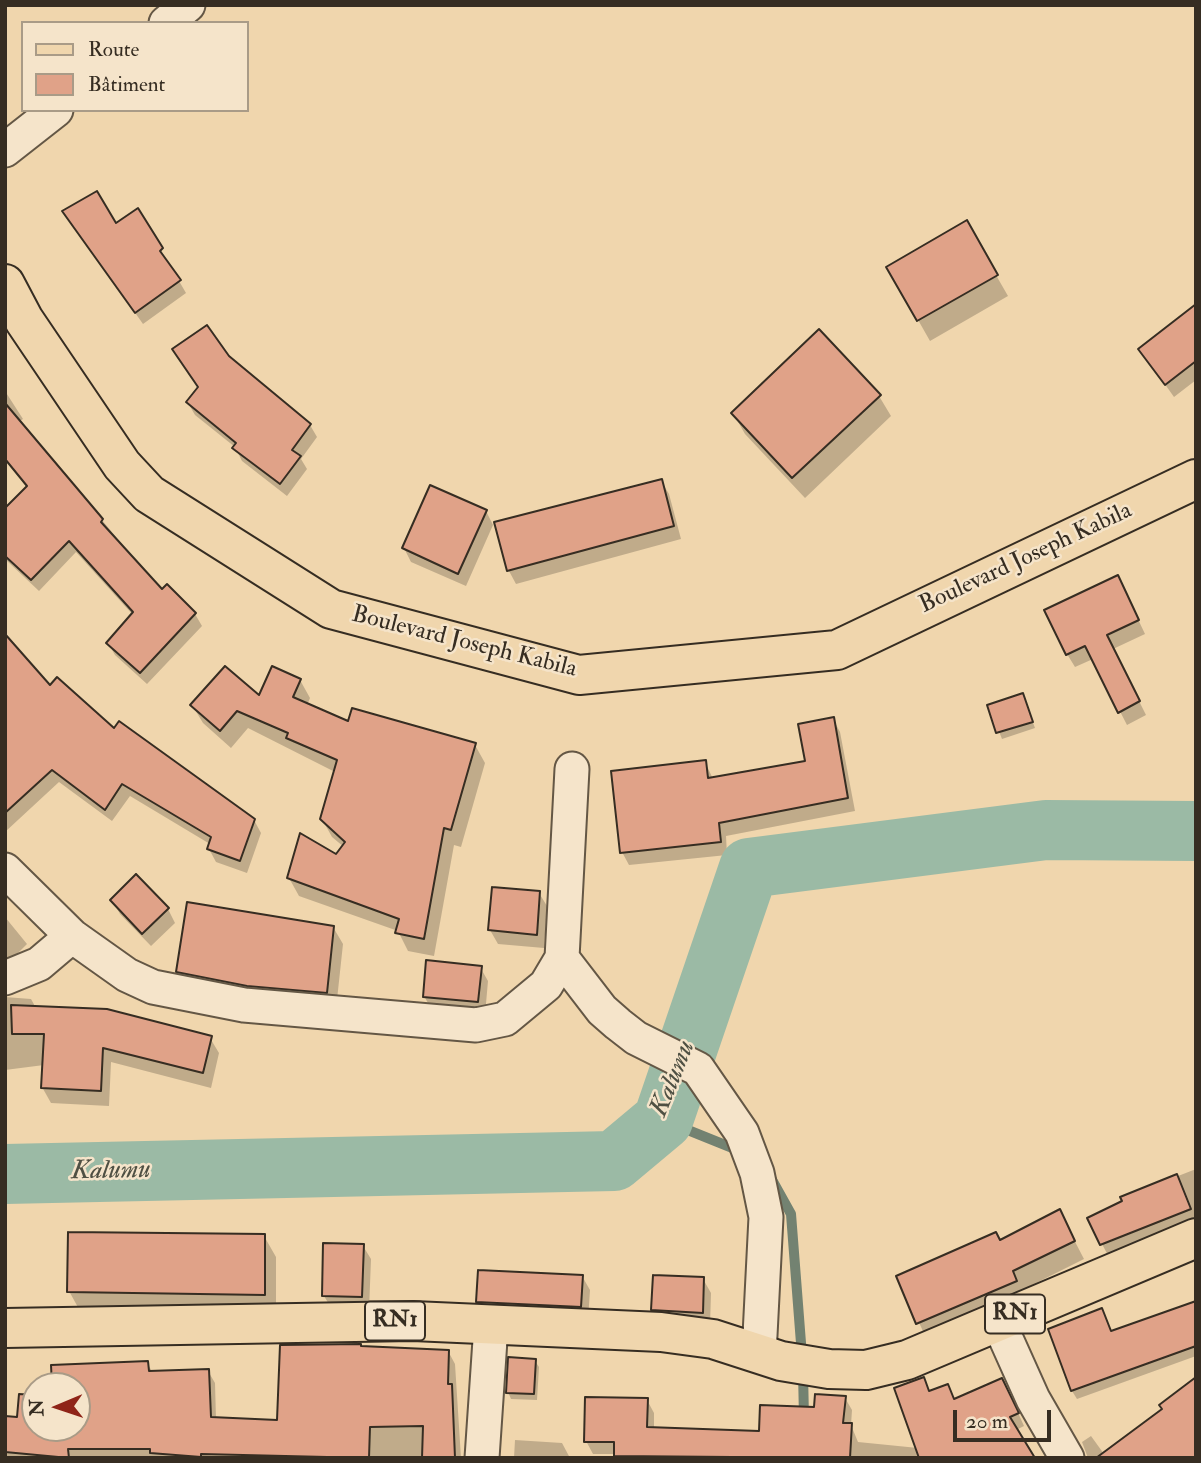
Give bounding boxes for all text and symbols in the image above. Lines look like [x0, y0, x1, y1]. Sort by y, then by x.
legend [21, 21, 248, 112]
text: Route [88, 36, 139, 63]
text: Bâtiment [88, 71, 165, 98]
street label: Boulevard Joseph Kabila [915, 497, 1137, 621]
street label: Boulevard Joseph Kabila [348, 601, 580, 685]
water label: Kalumu [645, 1037, 703, 1121]
water label: Kalumu [71, 1156, 151, 1188]
road number: RN1 [985, 1294, 1045, 1334]
road number: RN1 [365, 1302, 425, 1340]
north arrow [21, 1372, 91, 1442]
scale bar [956, 1396, 1054, 1440]
text: N [25, 1399, 49, 1417]
text: 20 m [966, 1408, 1008, 1435]

